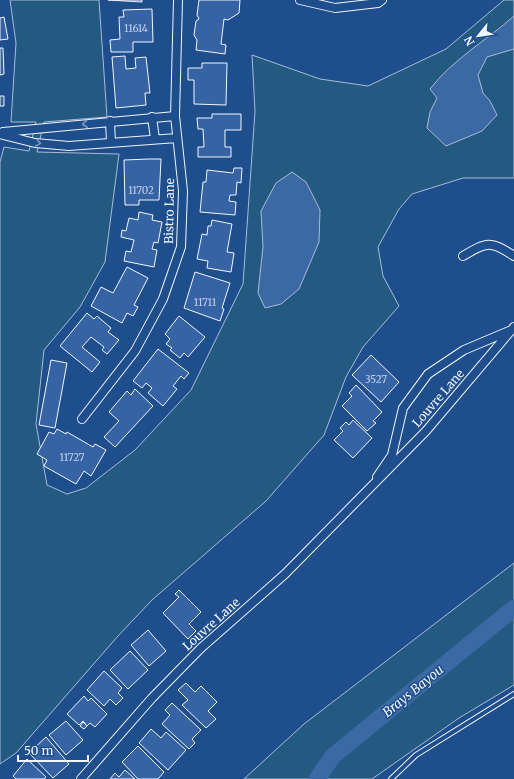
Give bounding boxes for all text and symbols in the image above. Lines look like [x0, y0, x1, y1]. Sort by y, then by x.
north arrow [458, 16, 498, 56]
house number: 11614 [124, 22, 148, 35]
text: N [461, 33, 478, 48]
one-way arrow [82, 119, 88, 128]
one-way arrow [35, 138, 41, 147]
street label: Bistro Lane [161, 178, 177, 244]
house number: 11702 [128, 184, 154, 197]
house number: 11711 [194, 296, 217, 309]
street label: Louvre Lane [409, 366, 467, 430]
house number: 3527 [365, 373, 387, 386]
house number: 11727 [59, 451, 85, 464]
street label: Louvre Lane [179, 595, 243, 653]
water label: Brays Bayou [379, 661, 447, 721]
scale bar [18, 737, 88, 763]
text: 50 m [24, 743, 53, 758]

